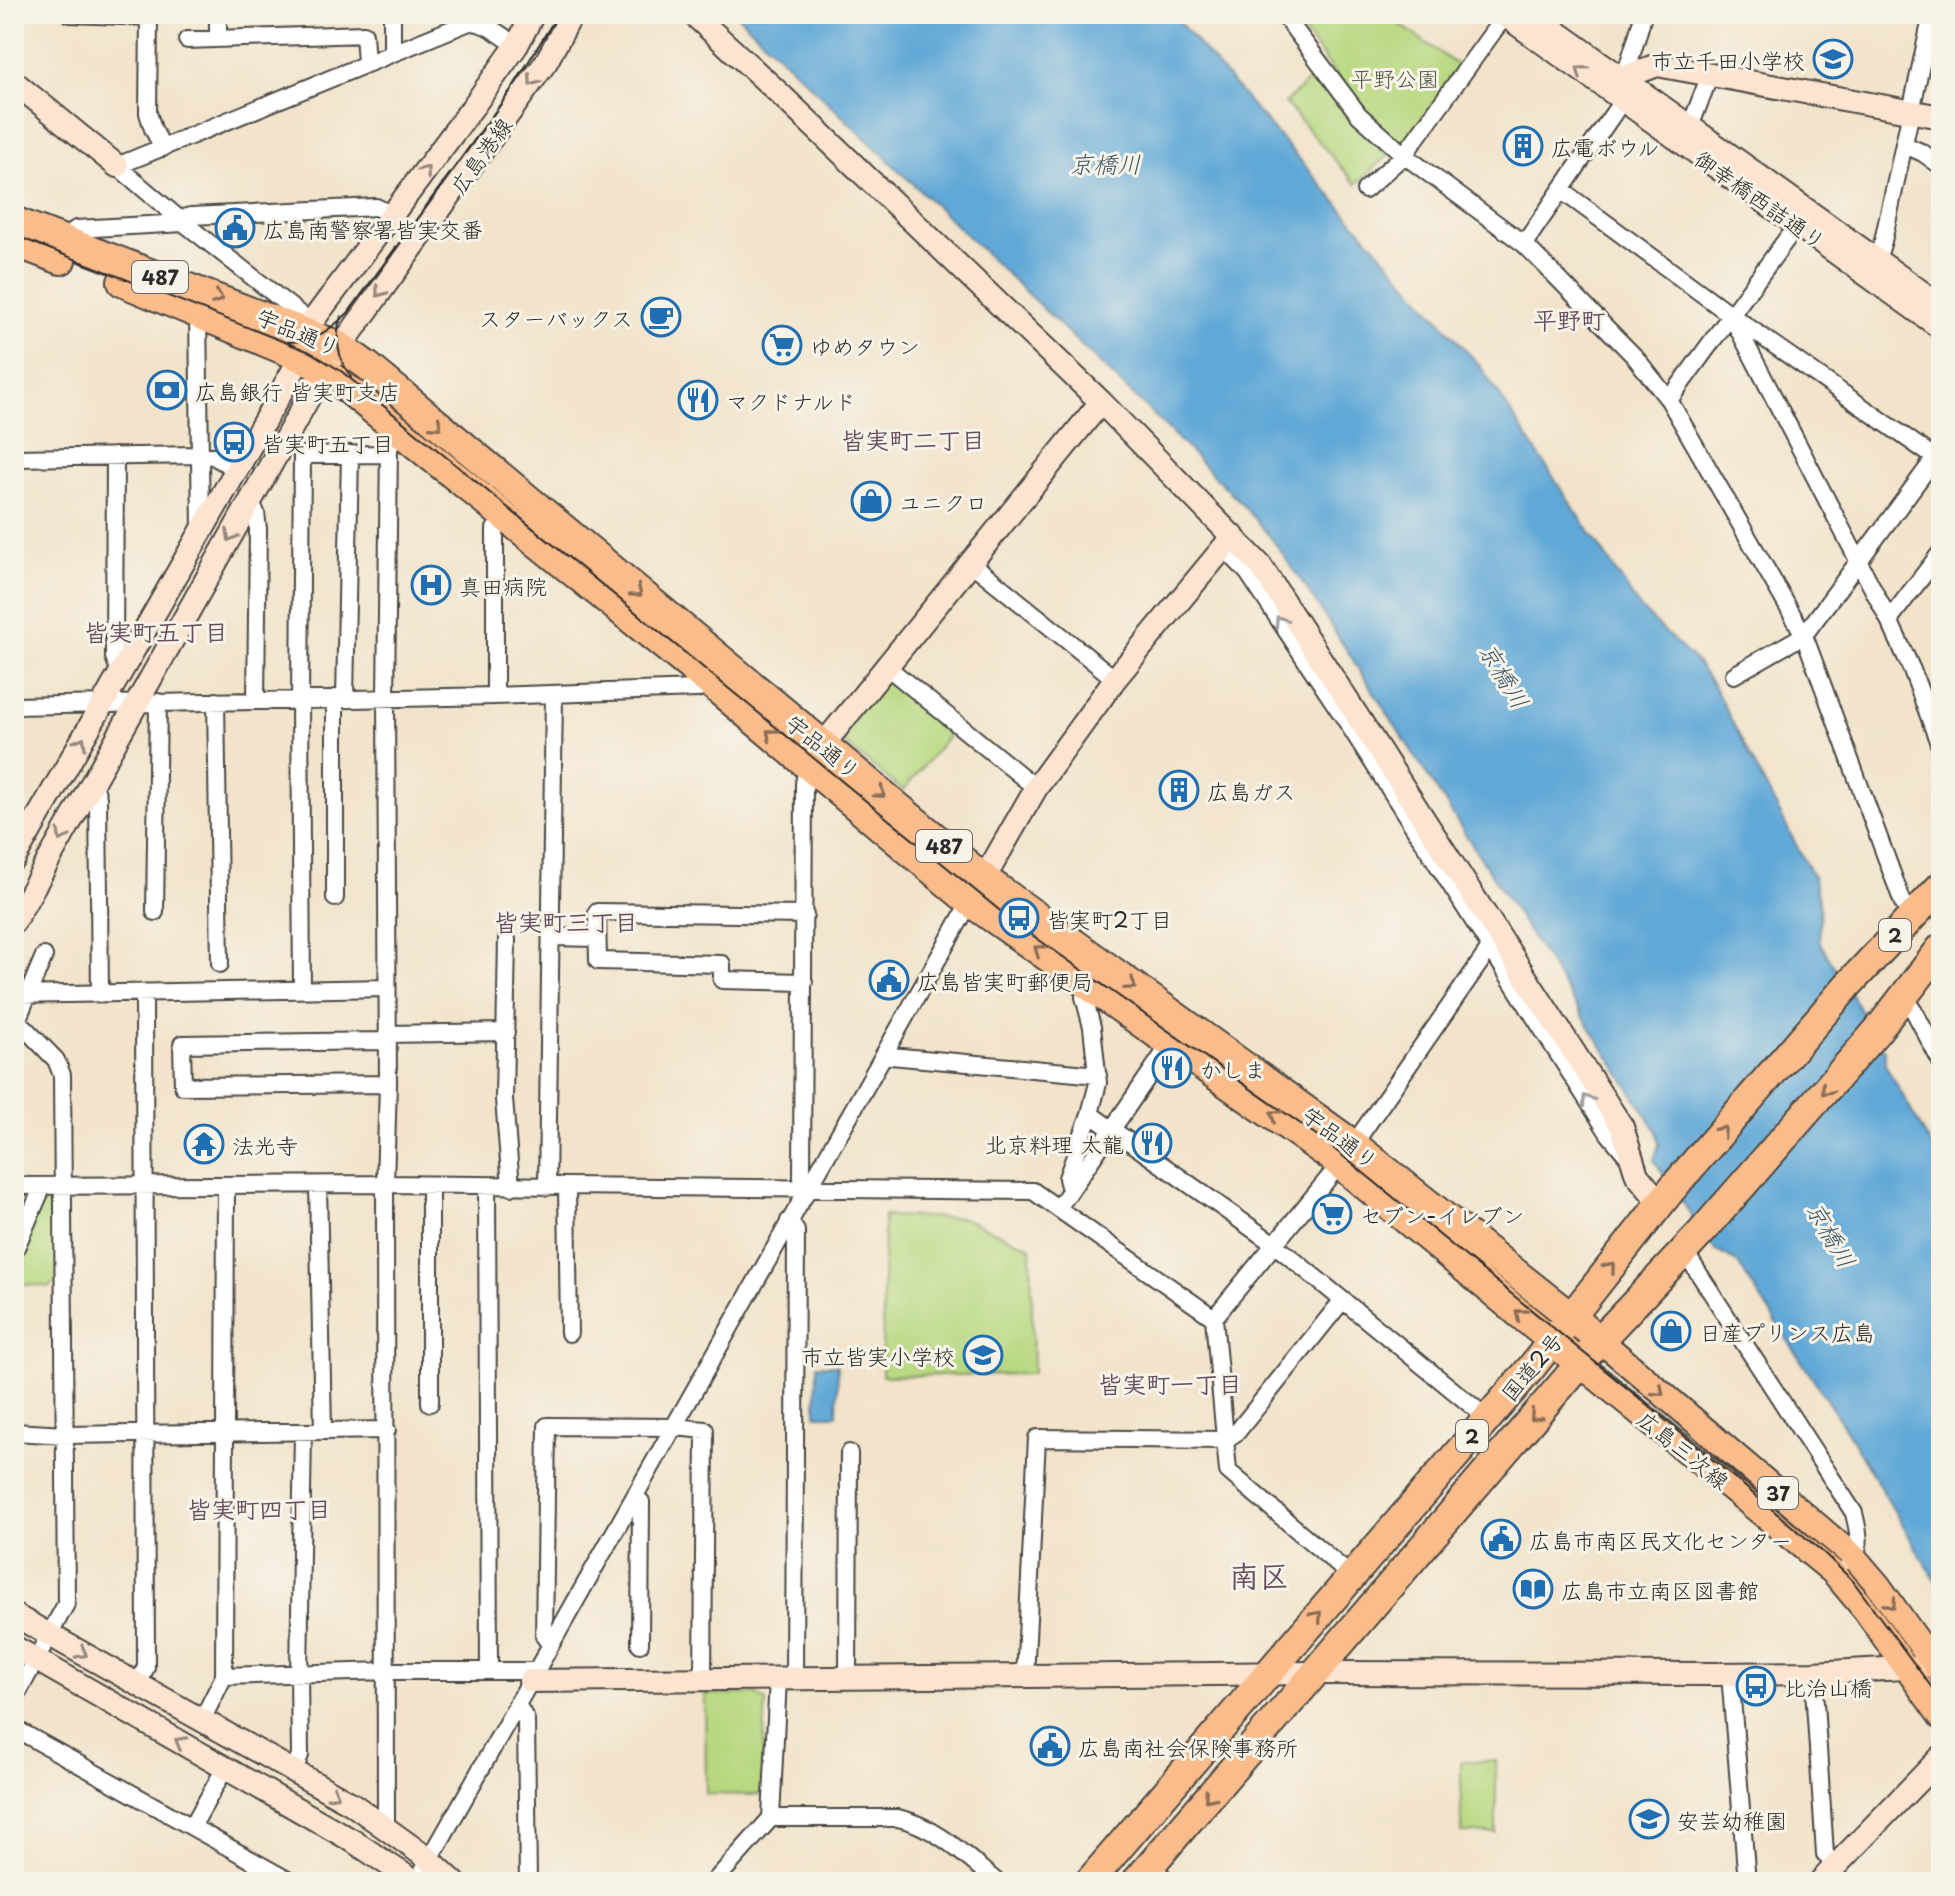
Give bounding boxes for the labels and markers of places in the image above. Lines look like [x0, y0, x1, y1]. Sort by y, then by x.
school or university icon: 市立千田小学校 [1812, 38, 1854, 80]
place label: 市立千田小学校 [1651, 43, 1805, 76]
building icon: 広電ボウル [1502, 125, 1544, 167]
place label: 広電ボウル [1551, 130, 1659, 163]
public building icon: 広島南警察署皆実交番 [214, 207, 256, 249]
place label: 広島南警察署皆実交番 [263, 212, 483, 245]
cafe icon: スターバックス [640, 296, 682, 338]
place label: スターバックス [479, 301, 633, 334]
supermarket icon: ゆめタウン [761, 324, 803, 366]
place label: ゆめタウン [810, 329, 920, 362]
bank icon: 広島銀行 皆実町支店 [146, 369, 188, 411]
place label: 広島銀行 皆実町支店 [195, 374, 400, 407]
restaurant icon: マクドナルド [677, 379, 719, 421]
place label: マクドナルド [726, 384, 856, 417]
bus stop icon: 皆実町五丁目 [213, 421, 255, 463]
place label: 皆実町五丁目 [262, 426, 394, 459]
shop icon: ユニクロ [850, 480, 892, 522]
place label: ユニクロ [899, 485, 987, 518]
hospital icon: 真田病院 [410, 564, 452, 606]
place label: 真田病院 [459, 569, 547, 602]
building icon: 広島ガス [1158, 769, 1200, 811]
place label: 広島ガス [1207, 774, 1295, 807]
bus stop icon: 皆実町2丁目 [998, 897, 1040, 939]
place label: 皆実町2丁目 [1047, 902, 1173, 935]
public building icon: 広島皆実町郵便局 [868, 959, 910, 1001]
place label: 広島皆実町郵便局 [917, 964, 1093, 997]
restaurant icon: かしま [1151, 1047, 1193, 1089]
place label: かしま [1200, 1052, 1266, 1085]
restaurant icon: 北京料理 太龍 [1131, 1122, 1173, 1164]
temple icon: 法光寺 [183, 1123, 225, 1165]
place label: 北京料理 太龍 [985, 1127, 1124, 1160]
place label: 法光寺 [232, 1128, 298, 1161]
supermarket icon: セブン-イレブン [1311, 1193, 1353, 1235]
place label: セブン-イレブン [1360, 1198, 1525, 1231]
shop icon: 日産プリンス広島 [1650, 1310, 1692, 1352]
place label: 日産プリンス広島 [1699, 1315, 1875, 1348]
school or university icon: 市立皆実小学校 [962, 1334, 1004, 1376]
place label: 市立皆実小学校 [801, 1339, 955, 1372]
public building icon: 広島市南区民文化センター [1480, 1518, 1522, 1560]
place label: 広島市南区民文化センター [1529, 1523, 1792, 1556]
library icon: 広島市立南区図書館 [1512, 1568, 1554, 1610]
place label: 広島市立南区図書館 [1561, 1573, 1759, 1606]
bus stop icon: 比治山橋 [1735, 1665, 1777, 1707]
place label: 比治山橋 [1784, 1670, 1872, 1703]
public building icon: 広島南社会保険事務所 [1029, 1725, 1071, 1767]
place label: 広島南社会保険事務所 [1078, 1730, 1298, 1763]
school or university icon: 安芸幼稚園 [1628, 1798, 1670, 1840]
place label: 安芸幼稚園 [1677, 1803, 1787, 1836]

